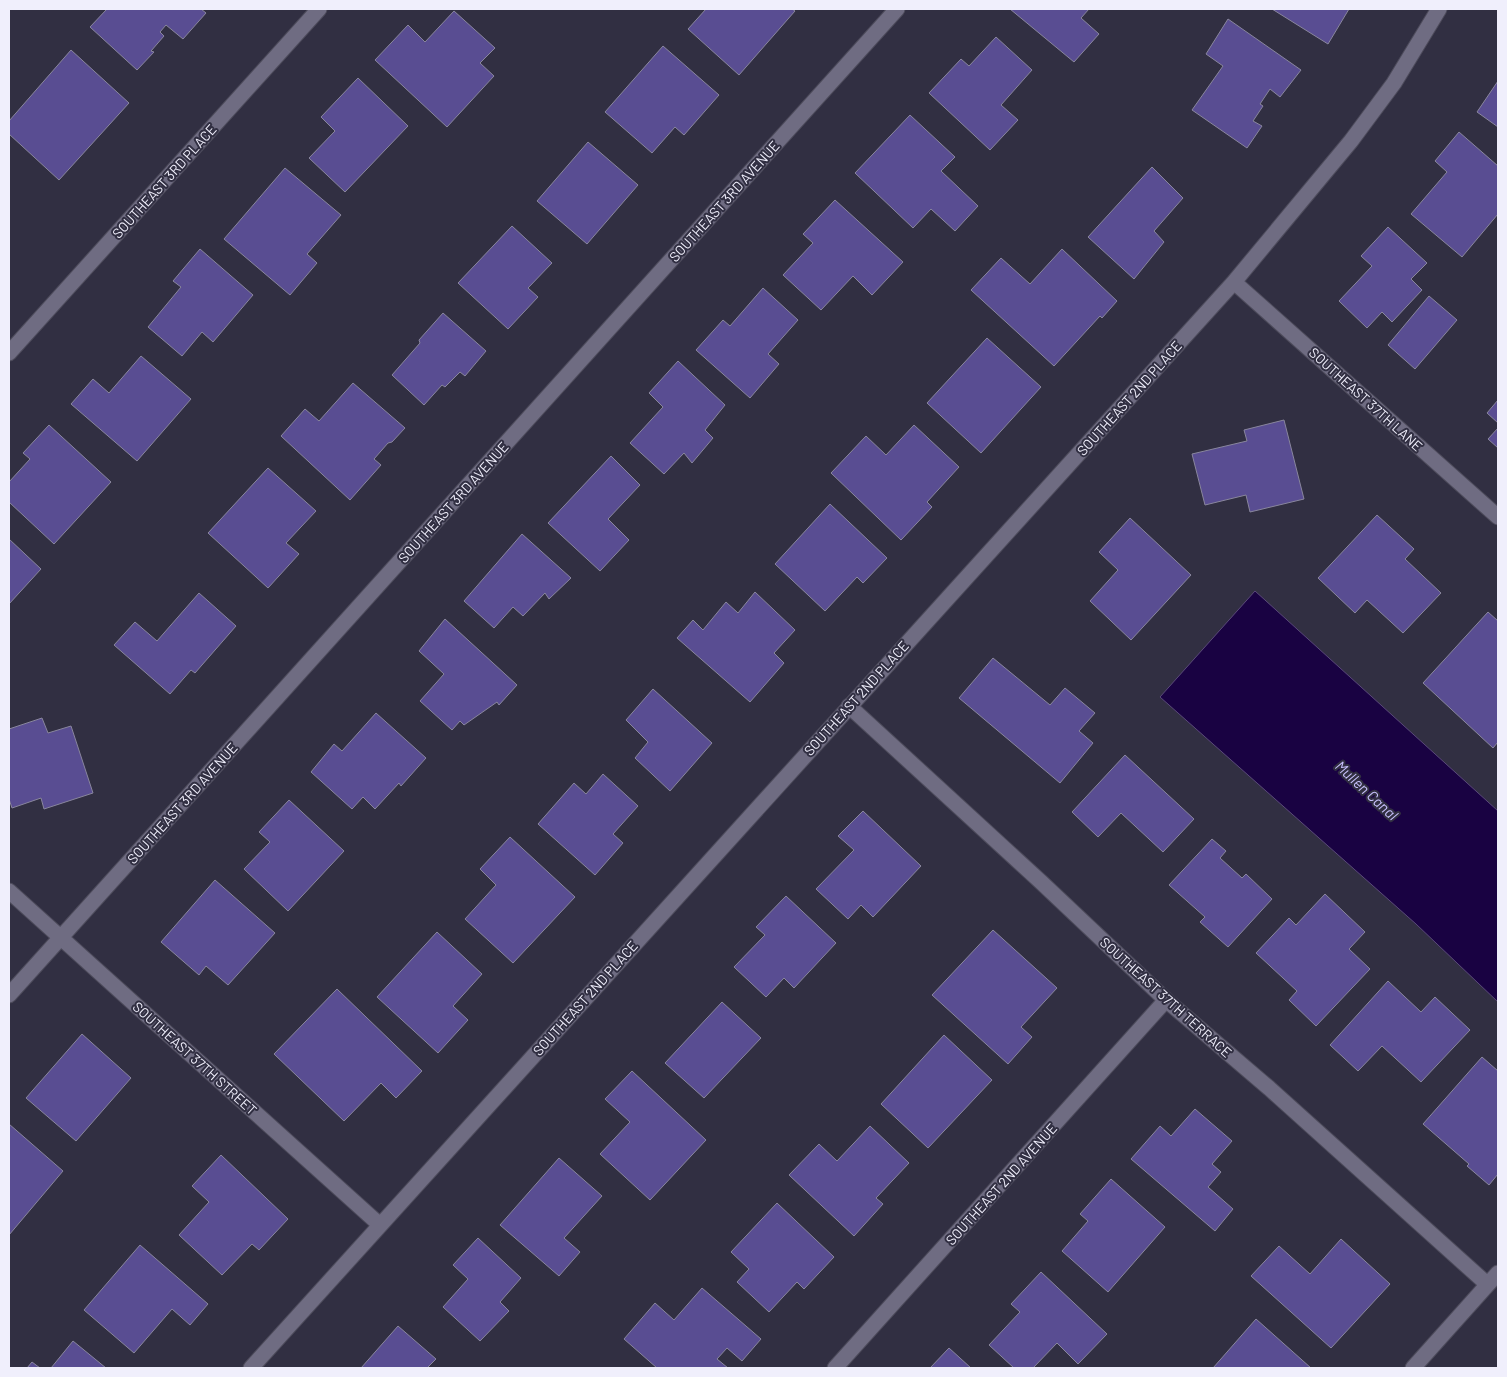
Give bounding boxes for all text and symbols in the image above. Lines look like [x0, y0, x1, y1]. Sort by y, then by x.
street label: SOUTHEAST 3RD PLACE [108, 120, 220, 242]
street label: SOUTHEAST 3RD AVENUE [665, 137, 783, 265]
street label: SOUTHEAST 2ND PLACE [1073, 337, 1185, 459]
street label: SOUTHEAST 37TH LANE [1306, 344, 1426, 454]
street label: SOUTHEAST 3RD AVENUE [394, 438, 512, 566]
street label: SOUTHEAST 2ND PLACE [800, 637, 912, 759]
street label: SOUTHEAST 3RD AVENUE [123, 739, 241, 867]
water label: Mullen Canal [1332, 756, 1403, 824]
street label: SOUTHEAST 37TH TERRACE [1097, 933, 1235, 1061]
street label: SOUTHEAST 2ND PLACE [529, 937, 641, 1059]
street label: SOUTHEAST 37TH STREET [129, 998, 261, 1118]
street label: SOUTHEAST 2ND AVENUE [942, 1120, 1060, 1248]

